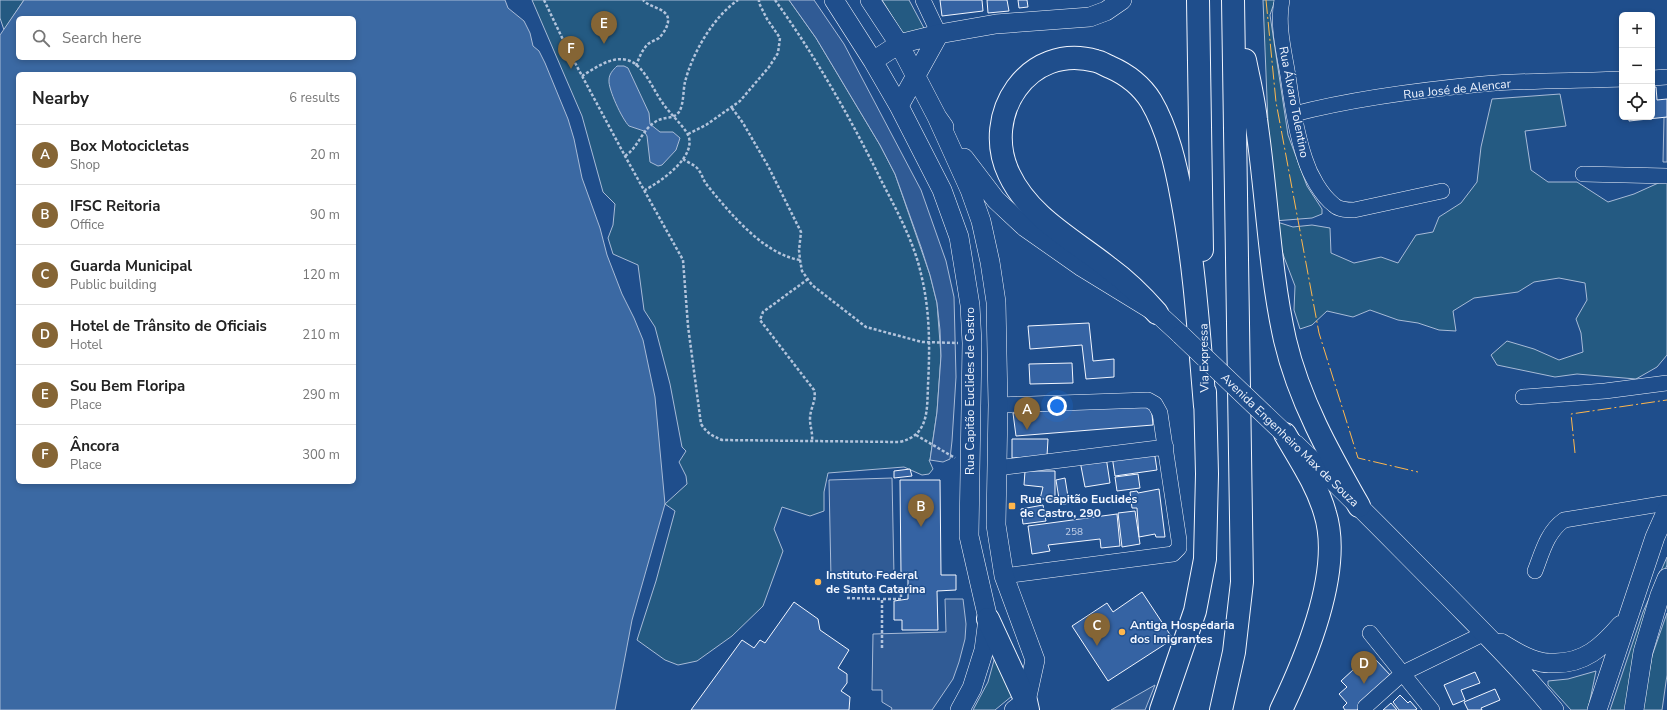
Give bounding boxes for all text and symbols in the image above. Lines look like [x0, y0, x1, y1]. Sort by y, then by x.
pin: E [591, 11, 617, 44]
map controls [1619, 12, 1655, 120]
button: + [1619, 12, 1655, 48]
search box [16, 16, 356, 60]
icon: search [30, 27, 52, 49]
text: Search here [62, 28, 142, 48]
pin: F [558, 36, 584, 69]
street label: Rua Álvaro Tolentino [1275, 45, 1313, 159]
button: − [1619, 48, 1655, 84]
street label: Rua José de Alencar [1402, 75, 1512, 103]
button: locate [1619, 84, 1655, 120]
text: Nearby [32, 87, 89, 110]
text: 6 results [289, 89, 340, 107]
text: Box Motocicletas [70, 136, 189, 156]
text: A [40, 146, 50, 164]
text: 20 m [310, 146, 340, 164]
text: Shop [70, 156, 100, 174]
text: IFSC Reitoria [70, 196, 160, 216]
text: B [41, 206, 49, 224]
text: 90 m [310, 206, 340, 224]
text: Office [70, 216, 104, 234]
text: Guarda Municipal [70, 256, 192, 276]
text: C [41, 266, 49, 284]
text: 120 m [302, 266, 340, 284]
text: Public building [70, 276, 157, 294]
street label: Rua Capitão Euclides de Castro [962, 307, 978, 475]
text: Hotel de Trânsito de Oficiais [70, 316, 267, 336]
street label: Via Expressa [1195, 323, 1213, 394]
text: D [40, 326, 50, 344]
text: 210 m [302, 326, 340, 344]
text: Hotel [70, 336, 102, 354]
street label: Avenida Engenheiro Max de Souza [1218, 370, 1362, 510]
text: Sou Bem Floripa [70, 376, 185, 396]
text: E [41, 386, 49, 404]
text: 290 m [302, 386, 340, 404]
text: Place [70, 396, 102, 414]
your location [1047, 396, 1067, 416]
pin: A [1014, 397, 1040, 430]
text: Âncora [70, 436, 120, 456]
text: F [41, 446, 49, 464]
text: 300 m [302, 446, 340, 464]
text: Place [70, 456, 102, 474]
place label: Rua Capitão Euclides de Castro, 290 [1020, 491, 1137, 521]
pin: B [908, 494, 934, 527]
marker: Rua Capitão Euclides de Castro, 290 [1007, 501, 1017, 511]
house number: 258 [1065, 525, 1083, 539]
place label: Instituto Federal de Santa Catarina [826, 567, 926, 597]
marker: Instituto Federal de Santa Catarina [813, 577, 823, 587]
pin: C [1084, 613, 1110, 646]
place label: Antiga Hospedaria dos Imigrantes [1130, 617, 1235, 647]
marker: Antiga Hospedaria dos Imigrantes [1117, 627, 1127, 637]
pin: D [1351, 651, 1377, 684]

